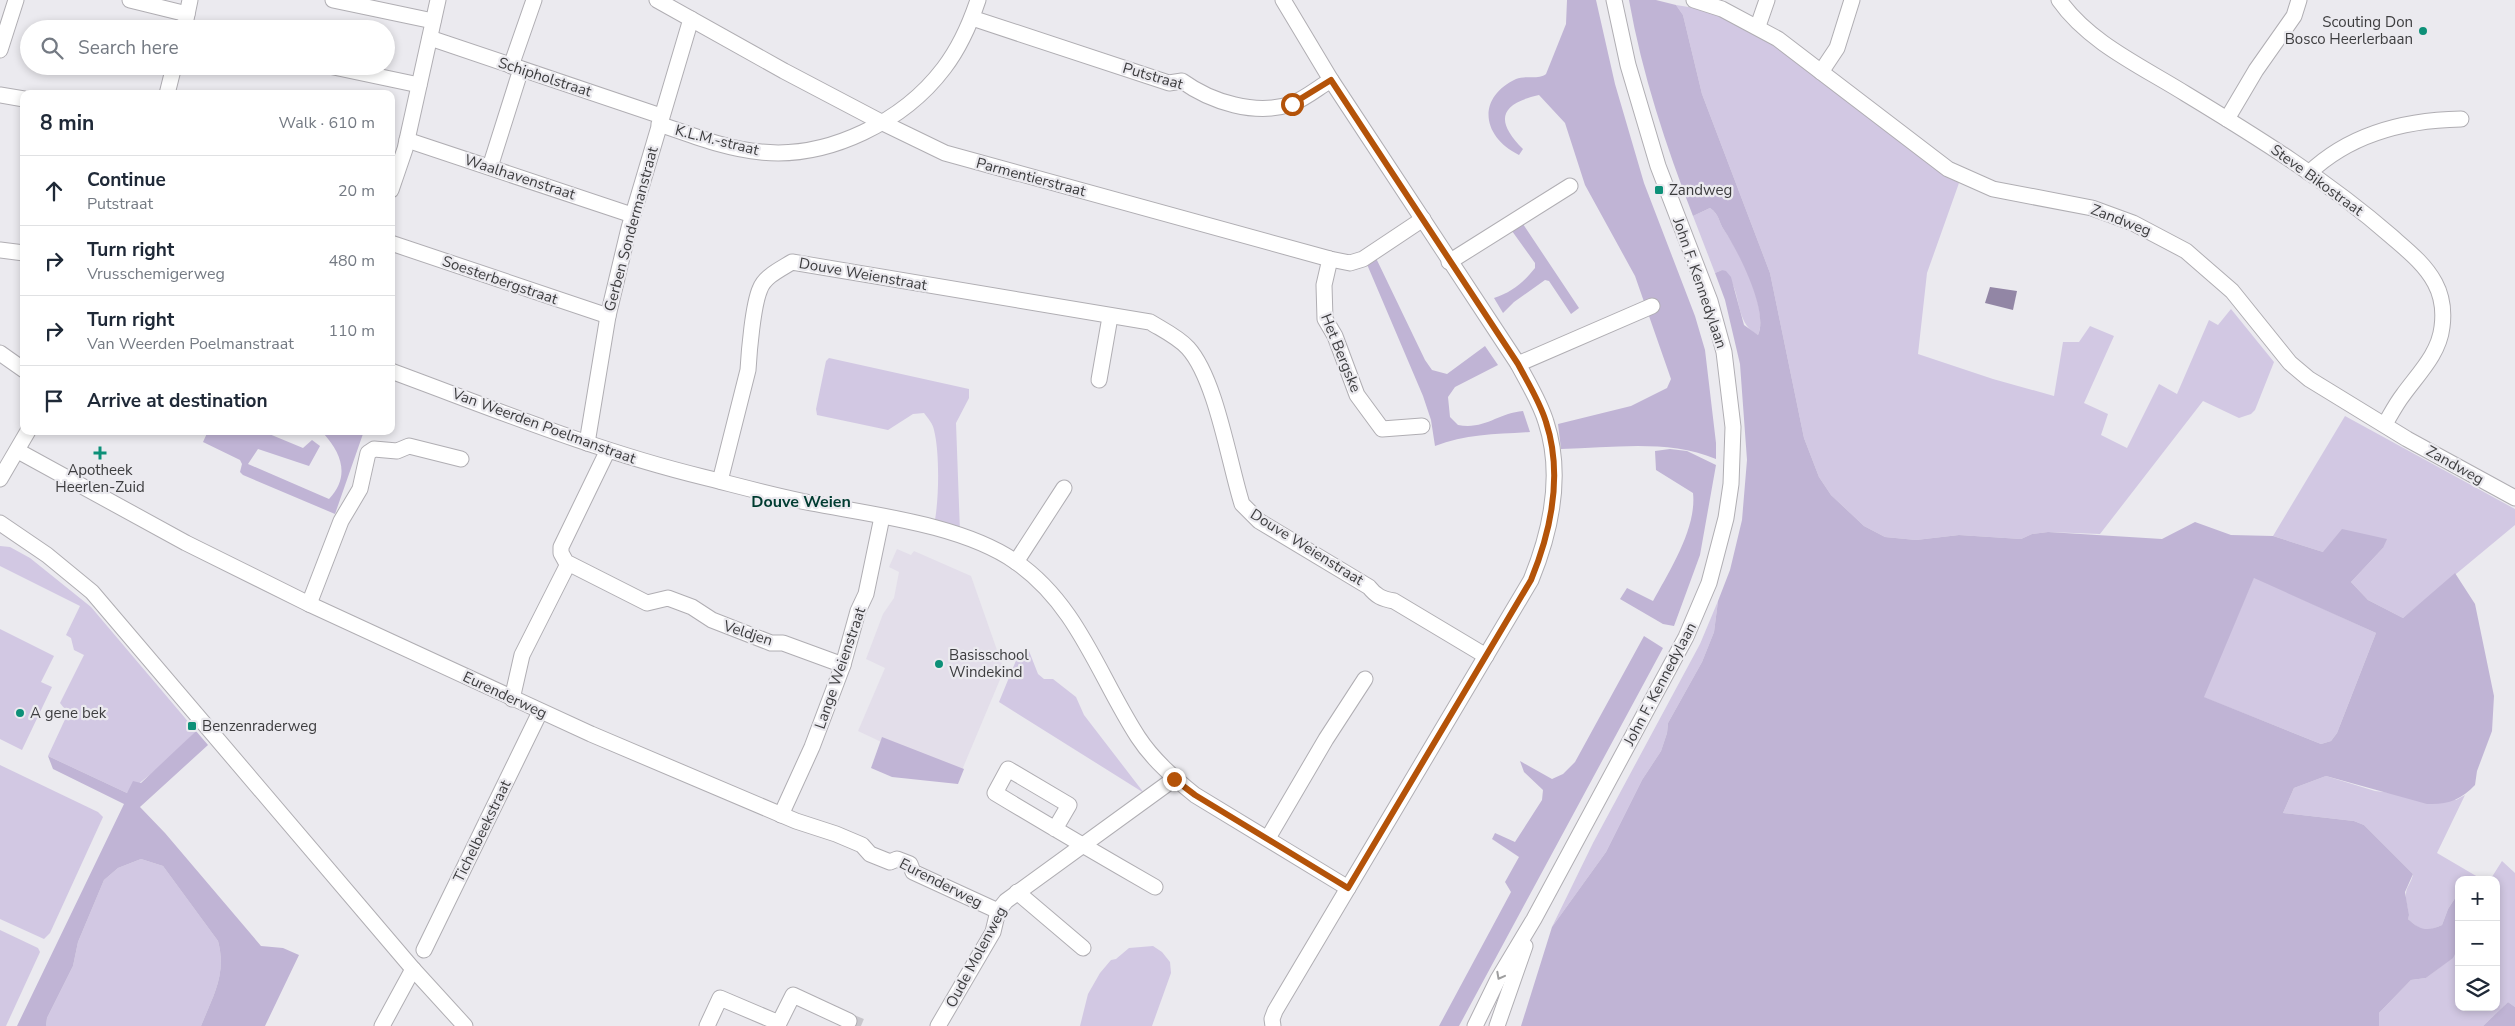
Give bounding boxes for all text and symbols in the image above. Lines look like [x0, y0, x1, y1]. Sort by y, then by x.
place label: Scouting Don Bosco Heerlerbaan [2285, 12, 2413, 49]
search box [20, 20, 395, 75]
marker: Scouting Don Bosco Heerlerbaan [2417, 25, 2429, 37]
icon: search [38, 34, 66, 62]
text: Search here [78, 35, 179, 61]
street label: Schipholstraat [496, 53, 595, 102]
street label: Putstraat [1120, 58, 1186, 94]
route start [1281, 93, 1304, 116]
text: 8 min [40, 109, 94, 137]
text: Walk · 610 m [279, 112, 375, 134]
street label: K.L.M.-straat [673, 120, 762, 160]
street label: Steve Bikostraat [2267, 140, 2368, 221]
street label: Gerben Sondermanstraat [599, 144, 663, 314]
street label: Waalhavenstraat [462, 150, 579, 205]
street label: Parmentierstraat [974, 153, 1089, 201]
text: Continue [87, 167, 166, 193]
icon: ahead [40, 177, 68, 205]
text: 20 m [338, 180, 375, 202]
place label: Zandweg [1669, 180, 1732, 200]
marker: Zandweg [1653, 184, 1665, 196]
text: Putstraat [87, 193, 153, 215]
street label: Zandweg [2088, 199, 2154, 241]
street label: John F. Kennedylaan [1668, 214, 1732, 351]
text: Turn right [87, 237, 174, 263]
icon: right [40, 247, 68, 275]
text: 480 m [328, 250, 375, 272]
street label: Soesterbergstraat [440, 251, 561, 309]
street label: Douve Weienstraat [797, 253, 929, 295]
text: Vrusschemigerweg [87, 263, 225, 285]
text: Turn right [87, 307, 174, 333]
street label: Het Bergske [1316, 311, 1366, 395]
icon: right [40, 317, 68, 345]
text: 110 m [328, 320, 375, 342]
text: Van Weerden Poelmanstraat [87, 333, 294, 355]
street label: Van Weerden Poelmanstraat [449, 383, 639, 469]
icon: arrive [40, 387, 68, 415]
text: Arrive at destination [87, 388, 268, 414]
street label: Zandweg [2423, 441, 2487, 489]
marker: Apotheek Heerlen-Zuid [94, 447, 106, 459]
place label: Apotheek Heerlen-Zuid [55, 460, 145, 497]
district label: Douve Weien [751, 491, 851, 513]
street label: Douve Weienstraat [1247, 504, 1368, 590]
street label: Lange Weienstraat [810, 604, 870, 732]
street label: Veldjen [720, 615, 775, 650]
street label: John F. Kennedylaan [1619, 619, 1701, 750]
place label: Basisschool Windekind [949, 645, 1029, 682]
marker: Basisschool Windekind [933, 658, 945, 670]
street label: Eurenderweg [460, 667, 550, 723]
place label: A gene bek [30, 703, 107, 723]
marker: A gene bek [14, 707, 26, 719]
place label: Benzenraderweg [202, 716, 317, 736]
marker: Benzenraderweg [186, 720, 198, 732]
route end [1163, 768, 1186, 791]
street label: Tichelbeekstraat [449, 776, 516, 885]
street label: Eurenderweg [896, 853, 986, 913]
map controls [2455, 876, 2500, 1011]
button: + [2455, 876, 2500, 921]
street label: Oude Molenweg [941, 903, 1011, 1011]
button: − [2455, 921, 2500, 966]
button: layers [2455, 966, 2500, 1011]
one-way arrow [1496, 970, 1506, 979]

